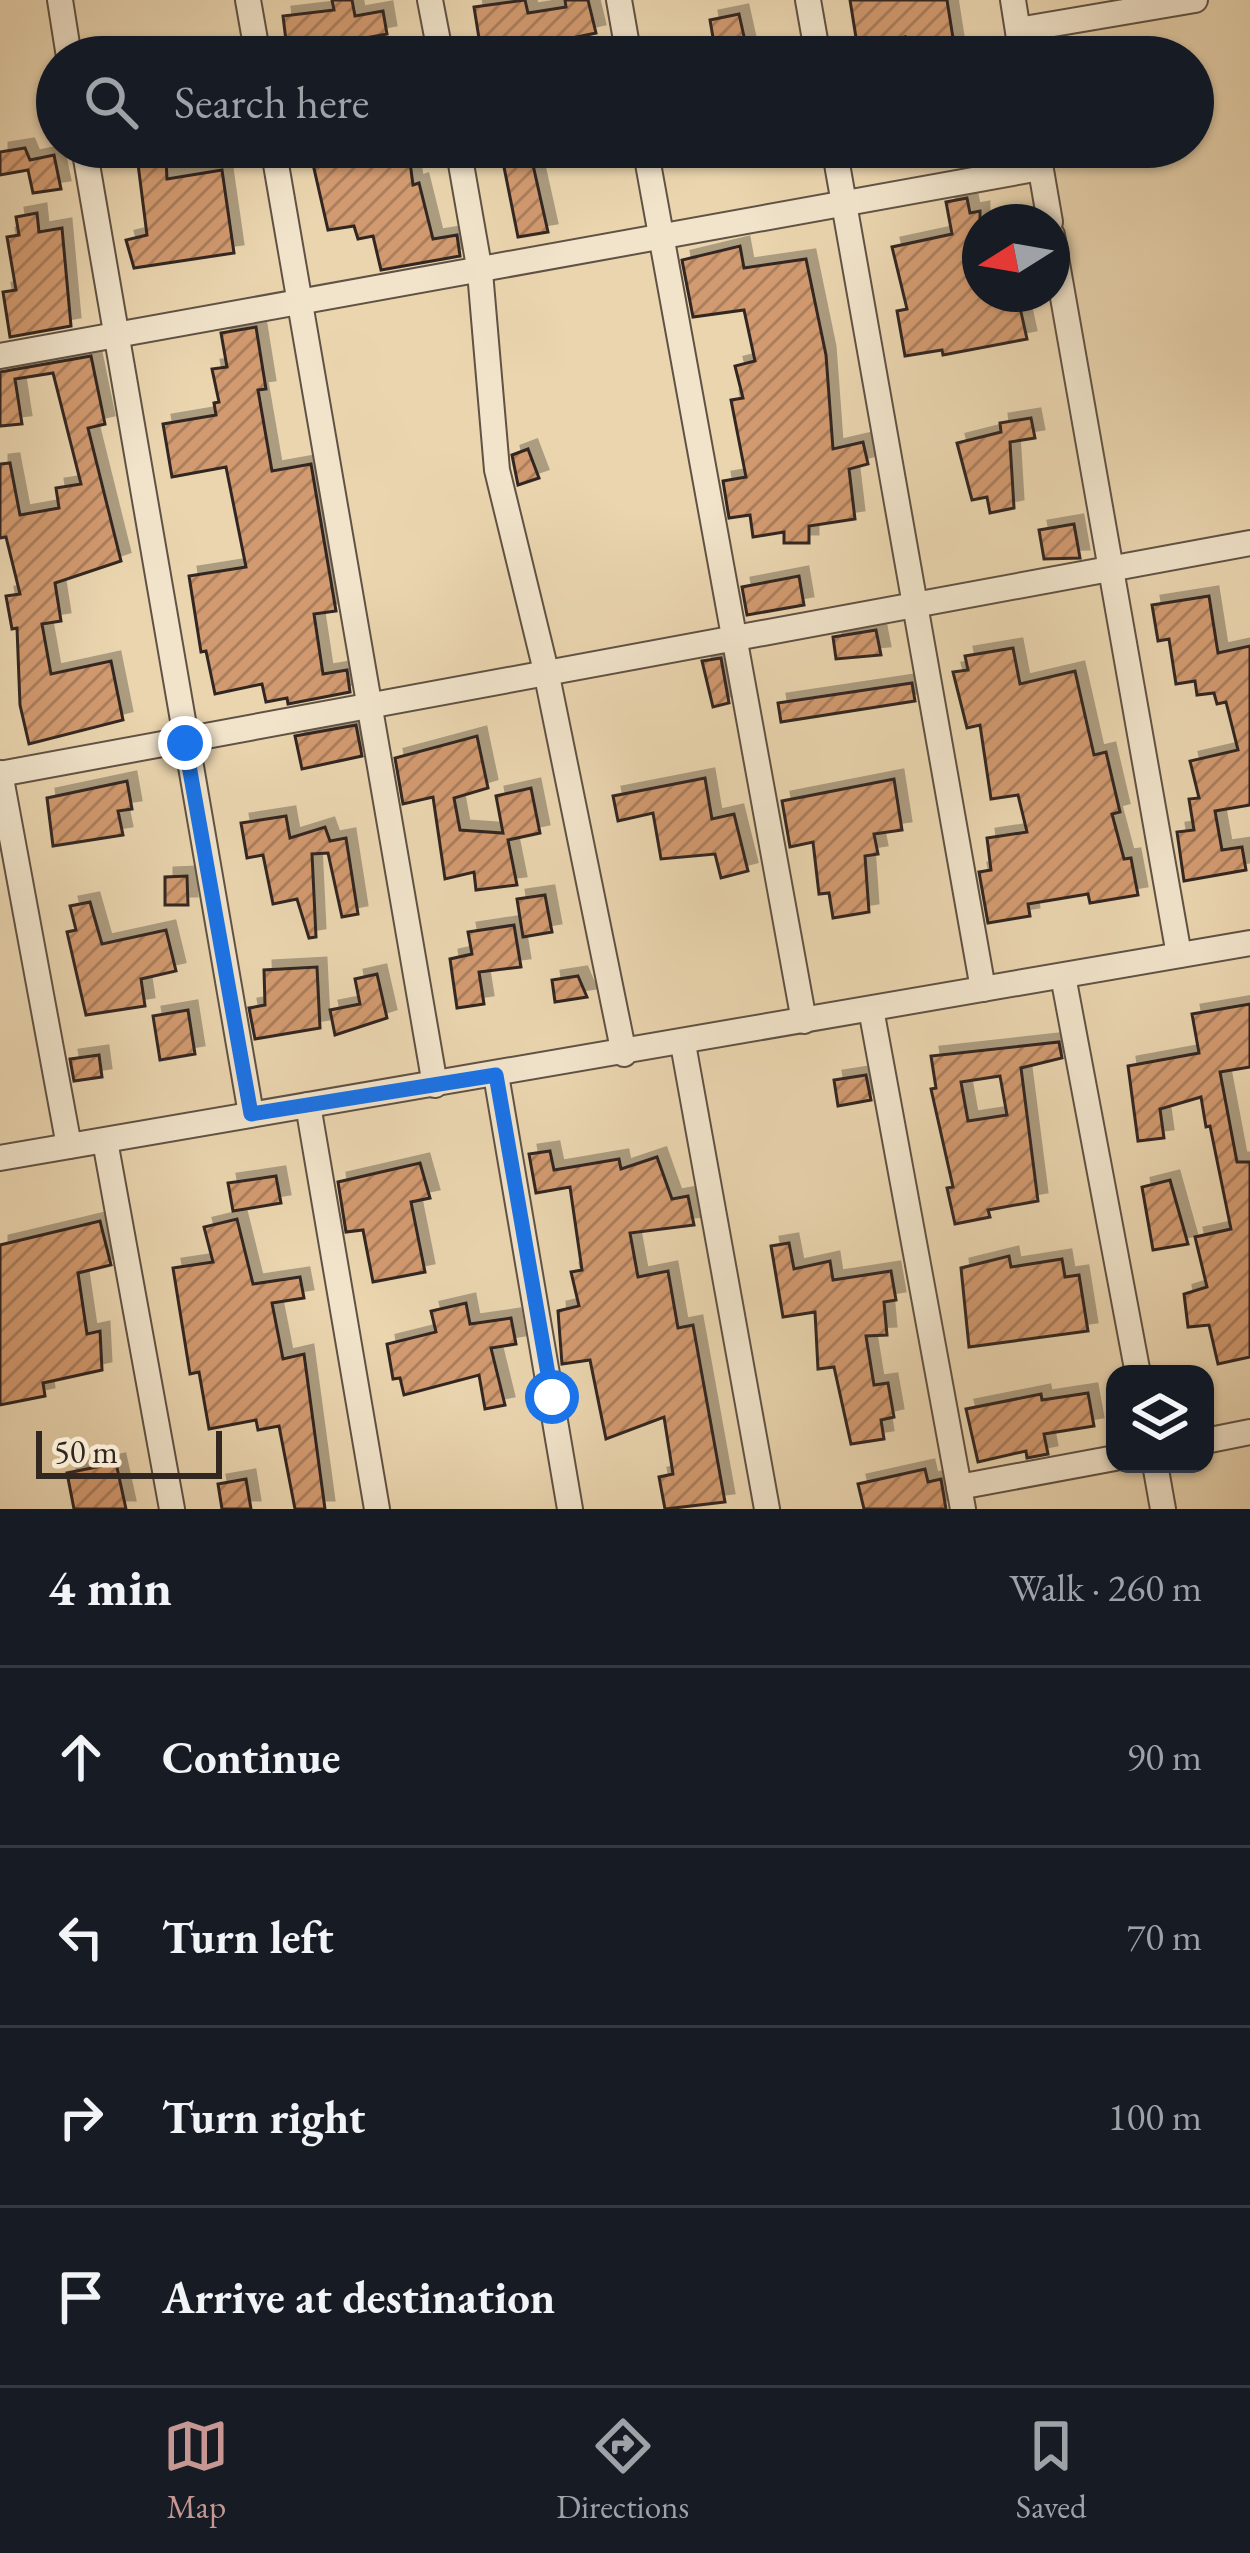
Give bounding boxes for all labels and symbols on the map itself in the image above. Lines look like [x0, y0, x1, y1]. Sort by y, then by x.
north arrow [962, 204, 1070, 312]
route end [158, 716, 212, 770]
route start [525, 1370, 579, 1424]
scale bar [36, 1425, 222, 1478]

